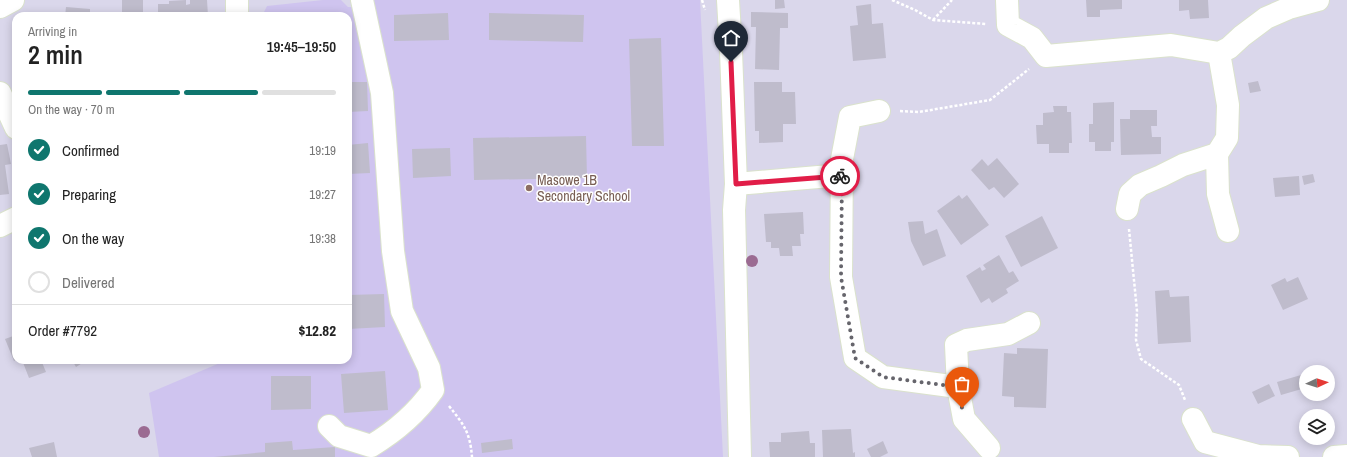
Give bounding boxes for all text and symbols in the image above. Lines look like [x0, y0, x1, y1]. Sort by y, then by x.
pin [714, 21, 748, 62]
text: Arriving in [28, 23, 77, 40]
icon: home [720, 27, 742, 49]
text: 19:45–19:50 [267, 36, 336, 57]
text: 2 min [28, 37, 83, 72]
text: On the way · 70 m [28, 101, 115, 118]
icon: check [28, 139, 50, 161]
text: Confirmed [62, 140, 119, 161]
text: 19:19 [309, 142, 336, 159]
courier [820, 156, 860, 196]
icon: bike [829, 165, 851, 187]
place label: Masowe 1B Secondary School [537, 171, 630, 205]
icon: check [28, 183, 50, 205]
marker: Masowe 1B Secondary School [524, 183, 534, 193]
text: Preparing [62, 184, 116, 205]
text: 19:27 [309, 186, 336, 203]
icon: check [28, 227, 50, 249]
text: On the way [62, 228, 124, 249]
text: 19:38 [309, 230, 336, 247]
text: Delivered [62, 272, 115, 293]
text: Order #7792 [28, 320, 97, 341]
text: $12.82 [298, 320, 336, 341]
north arrow [1299, 365, 1335, 401]
map controls [1299, 365, 1335, 445]
pin [945, 367, 979, 408]
icon: bag [951, 373, 973, 395]
button: layers [1299, 409, 1335, 445]

